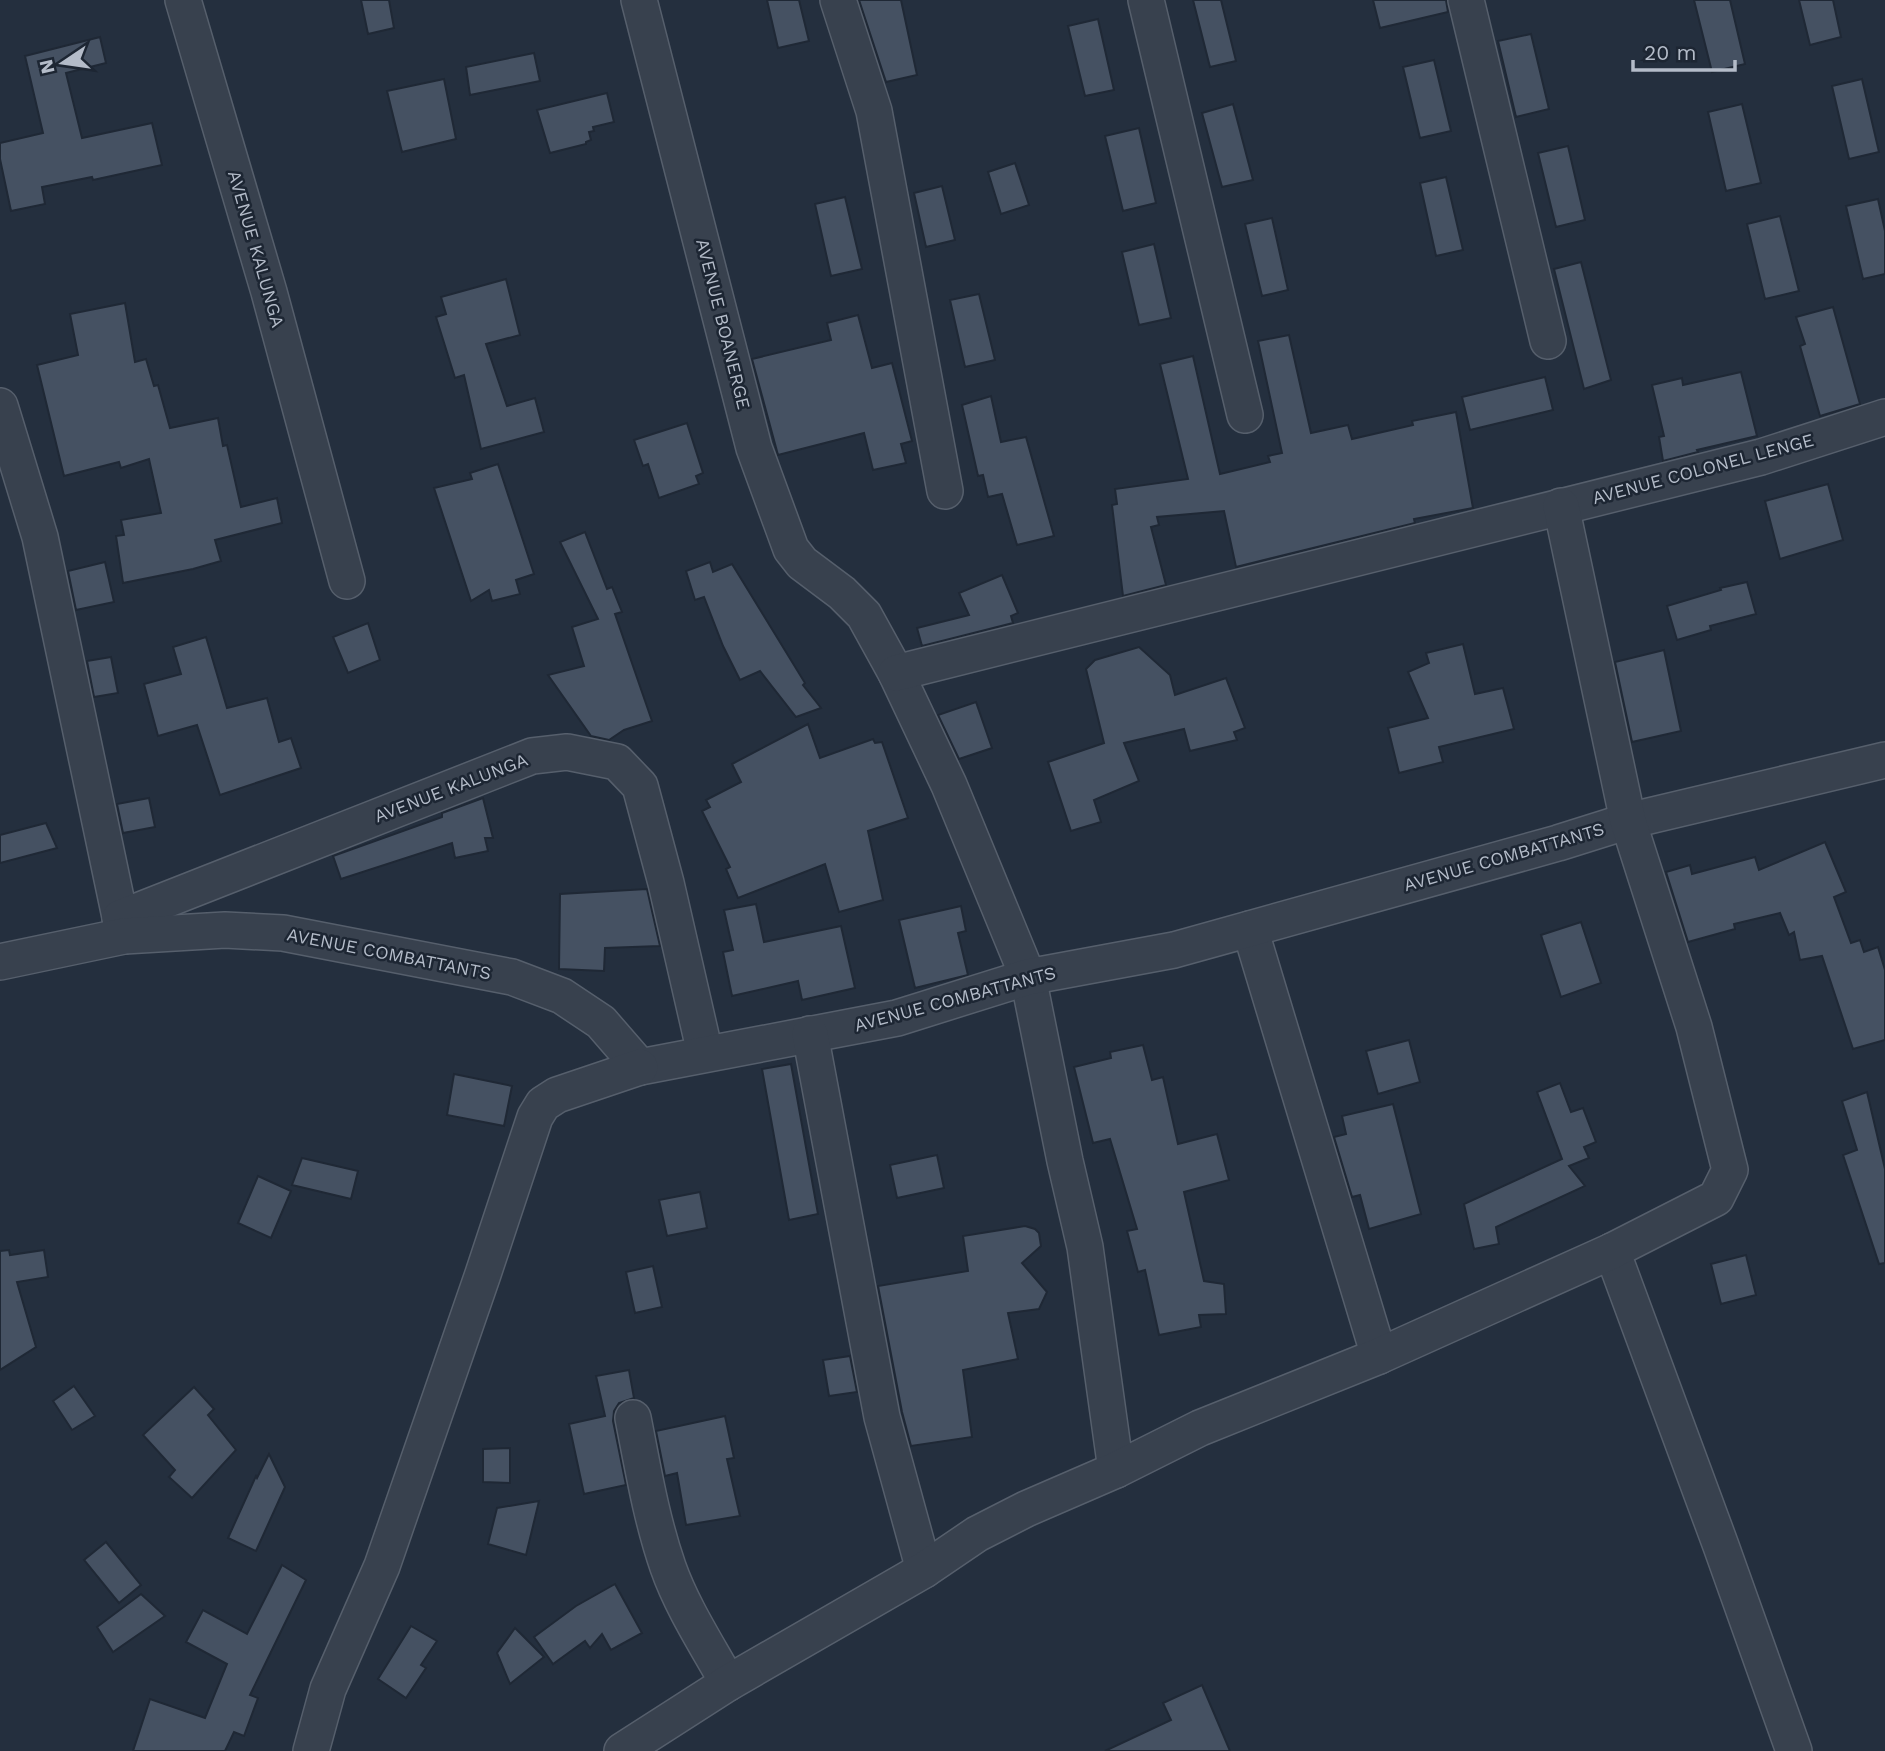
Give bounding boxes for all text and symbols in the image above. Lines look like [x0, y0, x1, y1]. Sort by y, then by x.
north arrow [28, 28, 98, 98]
scale bar [1633, 28, 1734, 72]
text: 20 m [1644, 40, 1696, 65]
text: N [34, 57, 60, 76]
street label: AVENUE KALUNGA [224, 168, 289, 330]
street label: AVENUE BOANERGE [692, 236, 755, 411]
street label: AVENUE COLONEL LENGE [1590, 429, 1816, 508]
street label: AVENUE KALUNGA [371, 749, 531, 826]
street label: AVENUE COMBATTANTS [1401, 818, 1607, 895]
street label: AVENUE COMBATTANTS [285, 923, 493, 984]
street label: AVENUE COMBATTANTS [852, 962, 1058, 1036]

